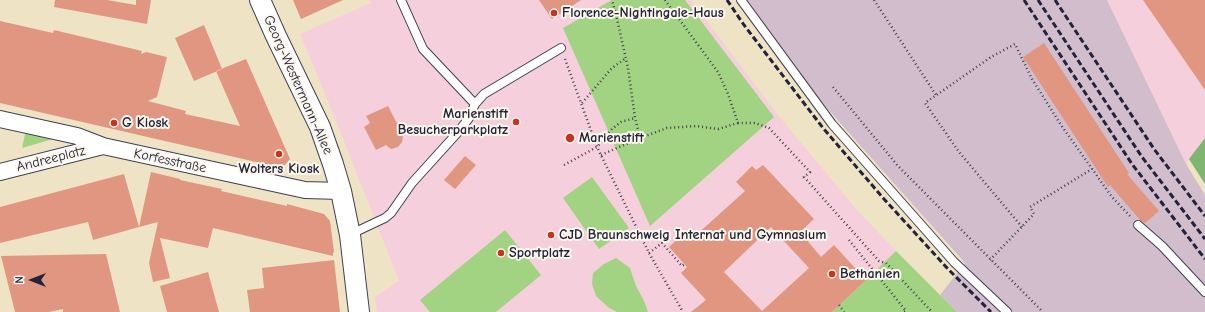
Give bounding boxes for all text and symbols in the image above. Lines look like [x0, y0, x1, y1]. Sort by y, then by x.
place label: Florence-Nightingale-Haus [562, 5, 724, 21]
marker: Florence-Nightingale-Haus [549, 8, 559, 18]
street label: Georg-Westermann-Allee [260, 13, 336, 157]
place label: Marienstift Besucherparkplatz [398, 106, 508, 138]
place label: G Kiosk [122, 115, 168, 131]
marker: Marienstift Besucherparkplatz [511, 117, 521, 127]
marker: G Kiosk [109, 118, 119, 128]
place label: Marienstift [579, 130, 644, 146]
marker: Marienstift [564, 132, 576, 144]
street label: Andreeplatz [15, 142, 87, 176]
street label: Korfesstraße [132, 145, 208, 177]
marker: Wolters Kiosk [274, 149, 284, 159]
place label: Wolters Kiosk [239, 161, 319, 177]
place label: CJD Braunschweig Internat und Gymnasium [559, 227, 826, 243]
marker: CJD Braunschweig Internat und Gymnasium [546, 230, 556, 240]
place label: Sportplatz [509, 245, 570, 261]
marker: Sportplatz [496, 248, 506, 258]
north arrow [12, 260, 52, 300]
place label: Bethanien [840, 266, 900, 282]
marker: Bethanien [827, 269, 837, 279]
text: N [13, 276, 26, 284]

